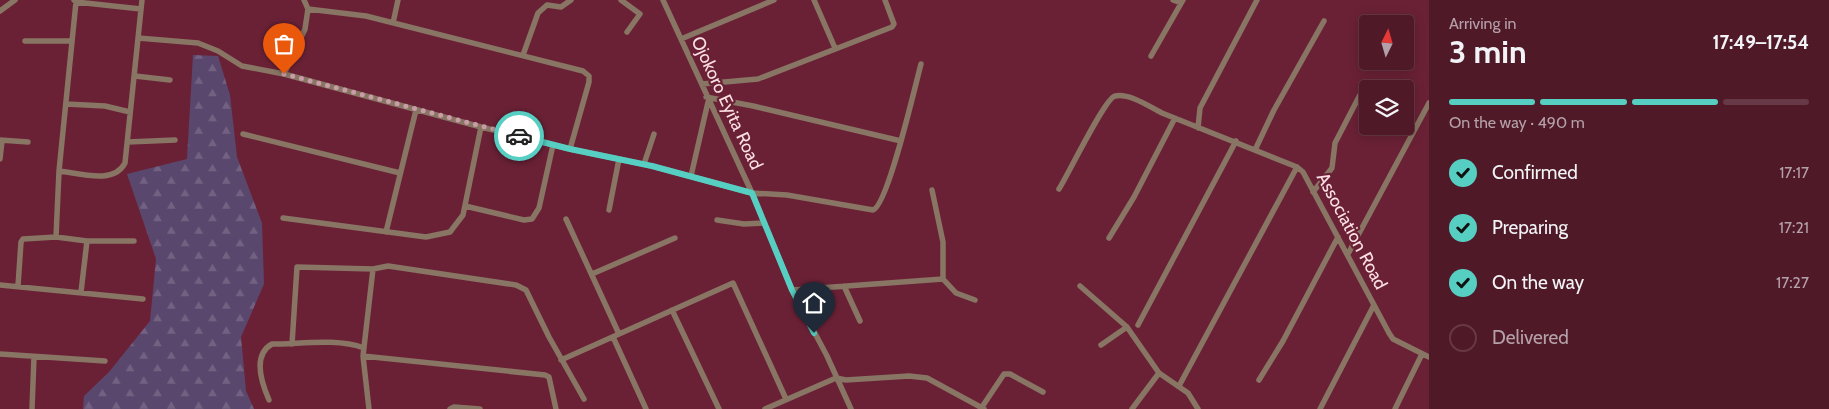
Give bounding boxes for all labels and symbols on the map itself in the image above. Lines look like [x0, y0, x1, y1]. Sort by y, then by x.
north arrow [1359, 15, 1414, 70]
pin [263, 23, 305, 74]
street label: Ojokoro Eyita Road [686, 33, 768, 173]
courier [494, 111, 544, 161]
street label: Association Road [1312, 169, 1392, 293]
pin [793, 282, 835, 333]

